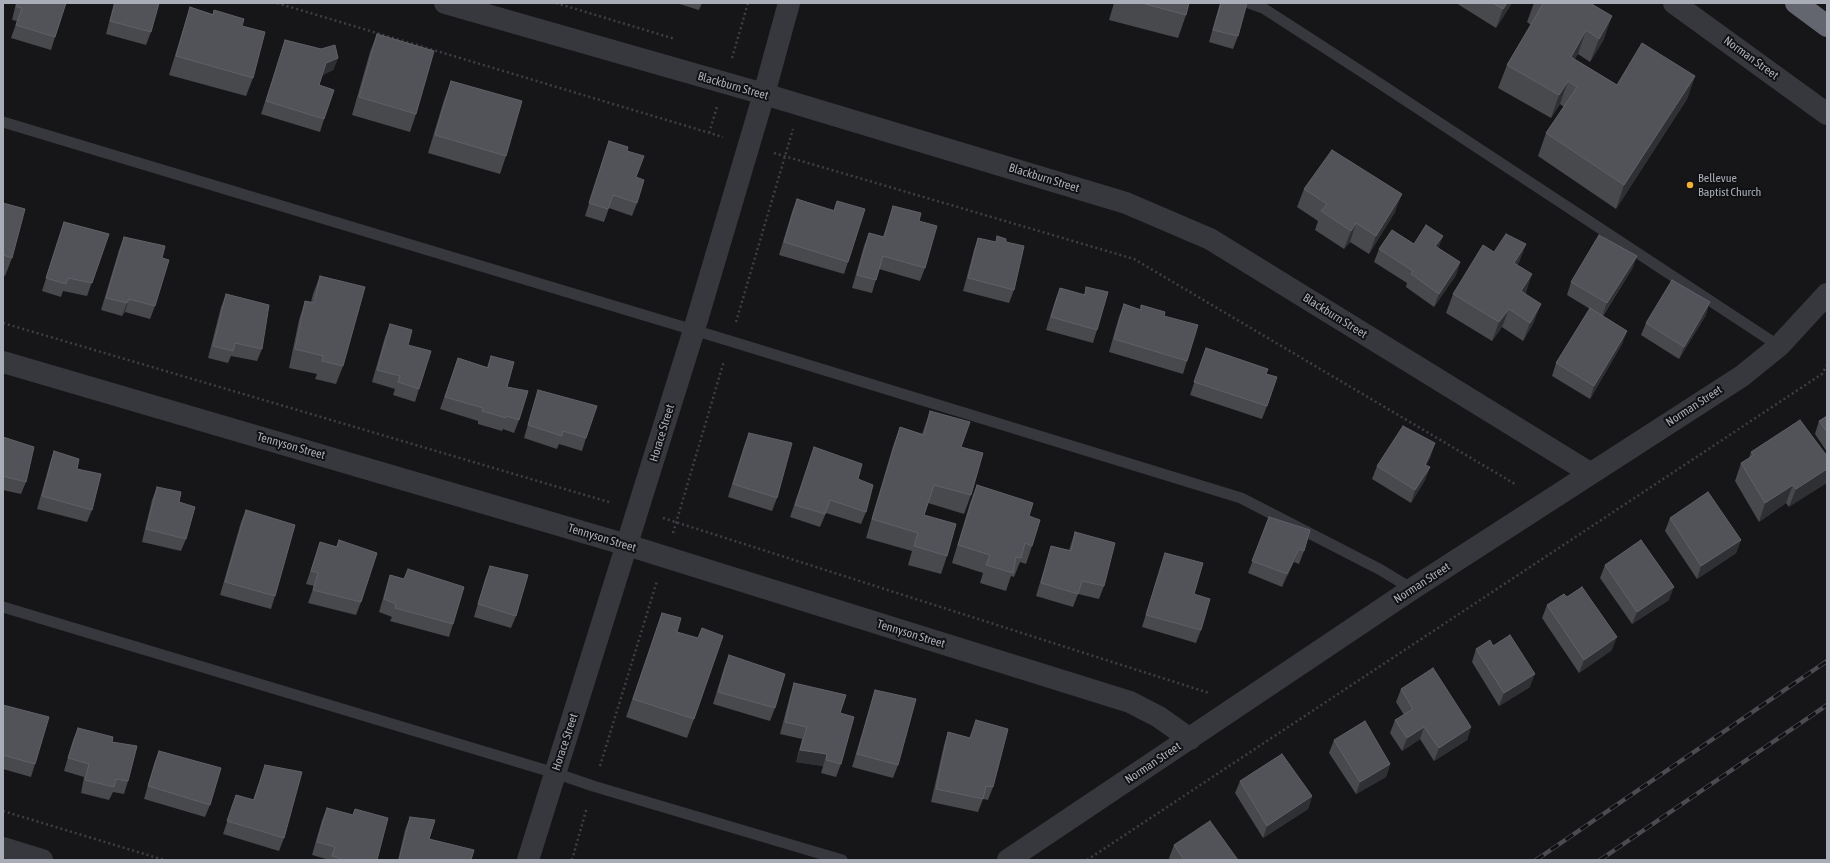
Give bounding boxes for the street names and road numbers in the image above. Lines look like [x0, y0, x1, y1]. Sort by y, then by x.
street label: Norman Street [1721, 33, 1781, 83]
street label: Blackburn Street [696, 69, 770, 103]
street label: Blackburn Street [1007, 160, 1081, 196]
street label: Blackburn Street [1300, 291, 1370, 341]
street label: Norman Street [1663, 382, 1725, 430]
street label: Horace Street [646, 403, 678, 463]
street label: Tennyson Street [255, 429, 327, 463]
street label: Tennyson Street [566, 521, 638, 555]
street label: Norman Street [1391, 559, 1453, 607]
street label: Tennyson Street [875, 617, 947, 651]
street label: Horace Street [549, 712, 581, 772]
street label: Norman Street [1122, 739, 1184, 787]

